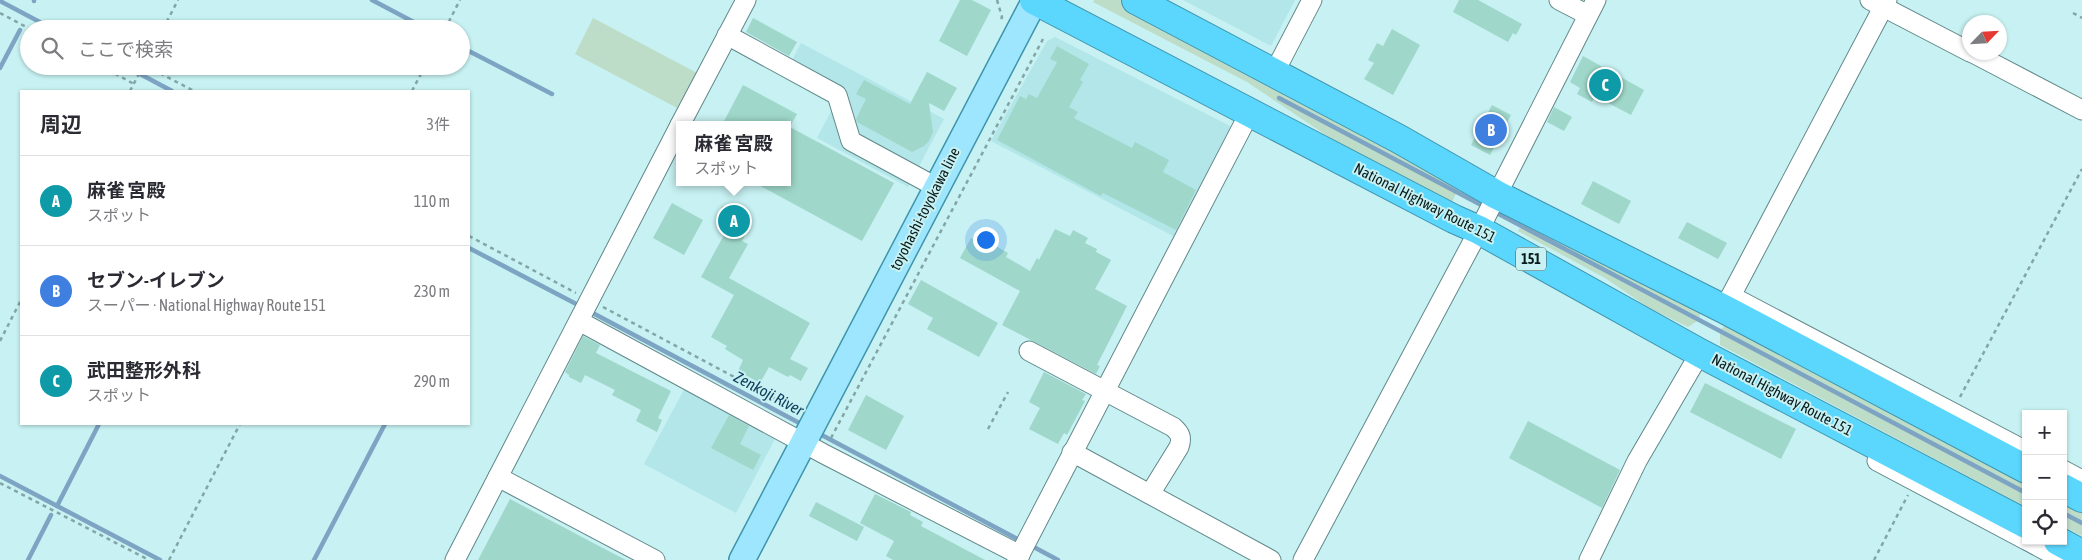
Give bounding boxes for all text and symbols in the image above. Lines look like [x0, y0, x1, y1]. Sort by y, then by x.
north arrow [1962, 15, 2007, 60]
search box [20, 20, 470, 75]
icon: search [38, 34, 66, 62]
text: ここで検索 [78, 38, 173, 60]
pin: C [1589, 66, 1621, 104]
pin: B [1475, 111, 1507, 149]
text: 周辺 [40, 112, 82, 136]
text: 3件 [426, 115, 450, 133]
popup [676, 121, 791, 186]
text: 麻雀 宮殿 [694, 132, 773, 154]
street label: toyohashi-toyokawa line [886, 144, 963, 273]
text: スポット [694, 159, 758, 177]
street label: National Highway Route 151 [1352, 159, 1499, 246]
text: 麻雀 宮殿 [87, 179, 166, 201]
text: A [52, 192, 60, 210]
text: 110 m [414, 192, 450, 210]
pin: A [718, 202, 750, 240]
text: スポット [87, 206, 151, 224]
your location [973, 227, 999, 253]
road number: 151 [1516, 248, 1546, 270]
text: セブン-イレブン [87, 269, 225, 291]
text: B [52, 282, 60, 300]
text: 230 m [414, 282, 450, 300]
text: スーパー · National Highway Route 151 [87, 296, 326, 314]
street label: National Highway Route 151 [1709, 350, 1855, 439]
text: 武田整形外科 [87, 359, 201, 381]
water label: Zenkoji River [731, 367, 808, 420]
text: C [52, 372, 60, 390]
text: 290 m [414, 372, 450, 390]
text: スポット [87, 386, 151, 404]
map controls [2022, 410, 2067, 545]
button: + [2022, 410, 2067, 455]
button: − [2022, 455, 2067, 500]
button: locate [2022, 500, 2067, 545]

